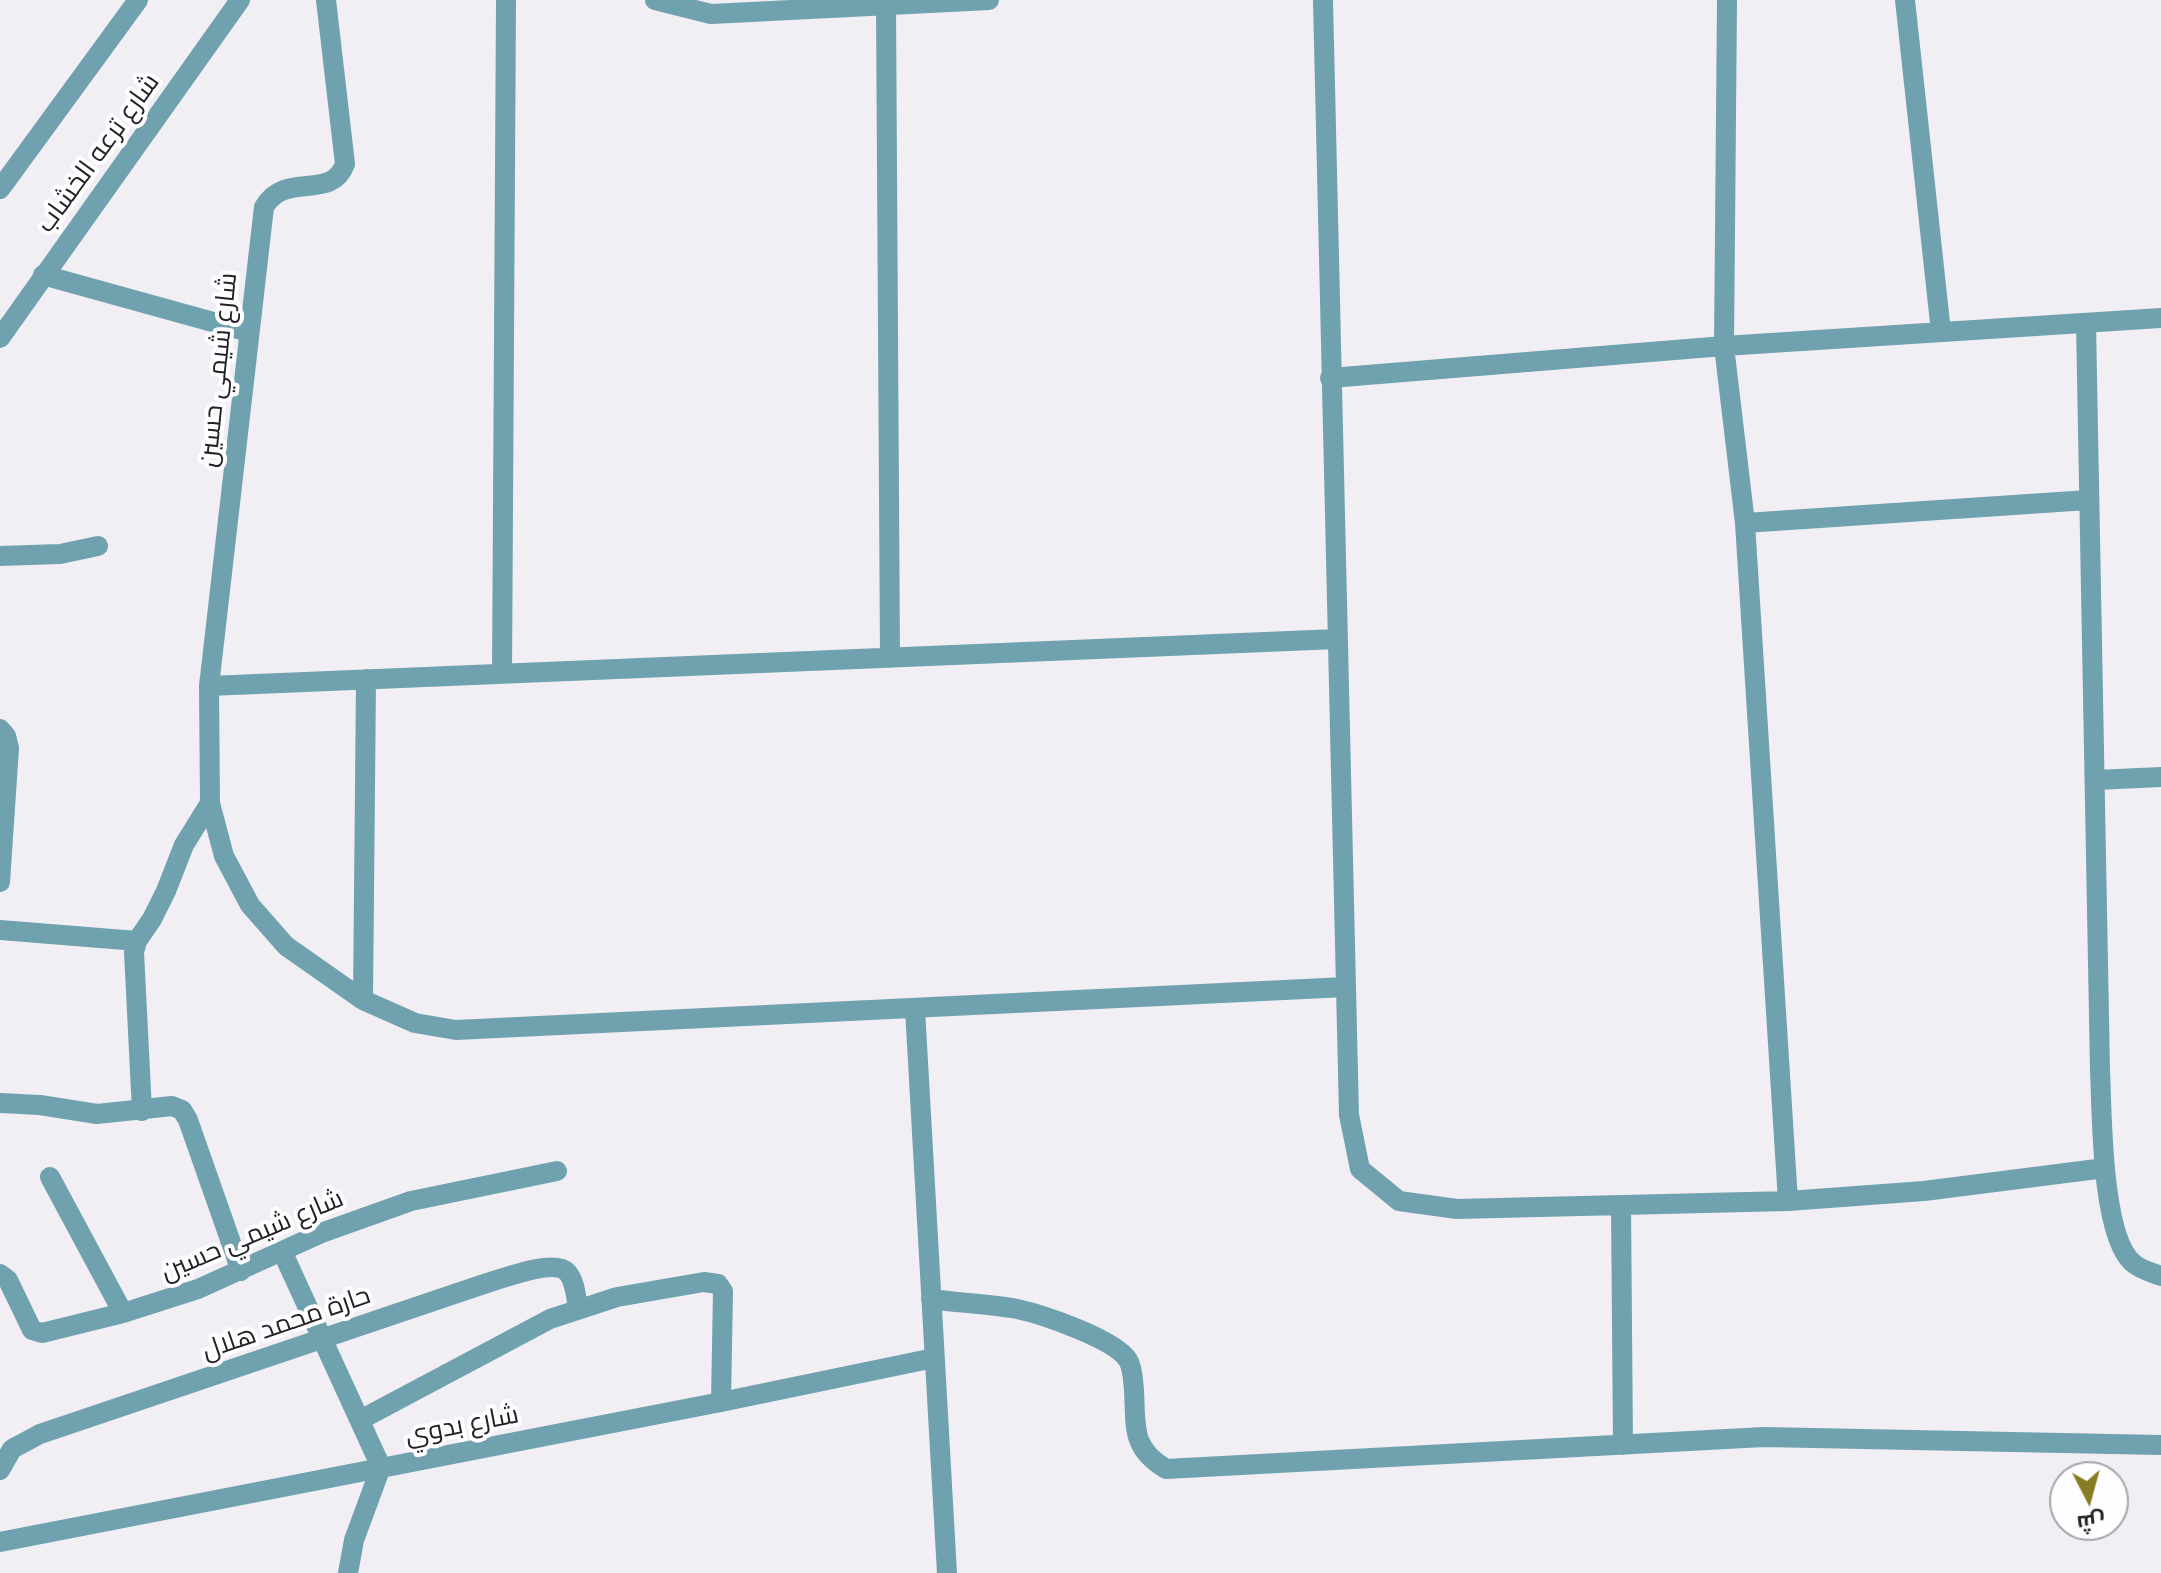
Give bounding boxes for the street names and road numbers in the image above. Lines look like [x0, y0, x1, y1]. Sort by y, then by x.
street label: شارع ترعه الخشاب [30, 68, 166, 238]
street label: شارع شيمي حسين [192, 271, 244, 469]
street label: شارع شيمي حسين [156, 1182, 348, 1288]
street label: حارة محمد هلال [198, 1280, 374, 1366]
street label: شارع بدوي [403, 1399, 521, 1451]

